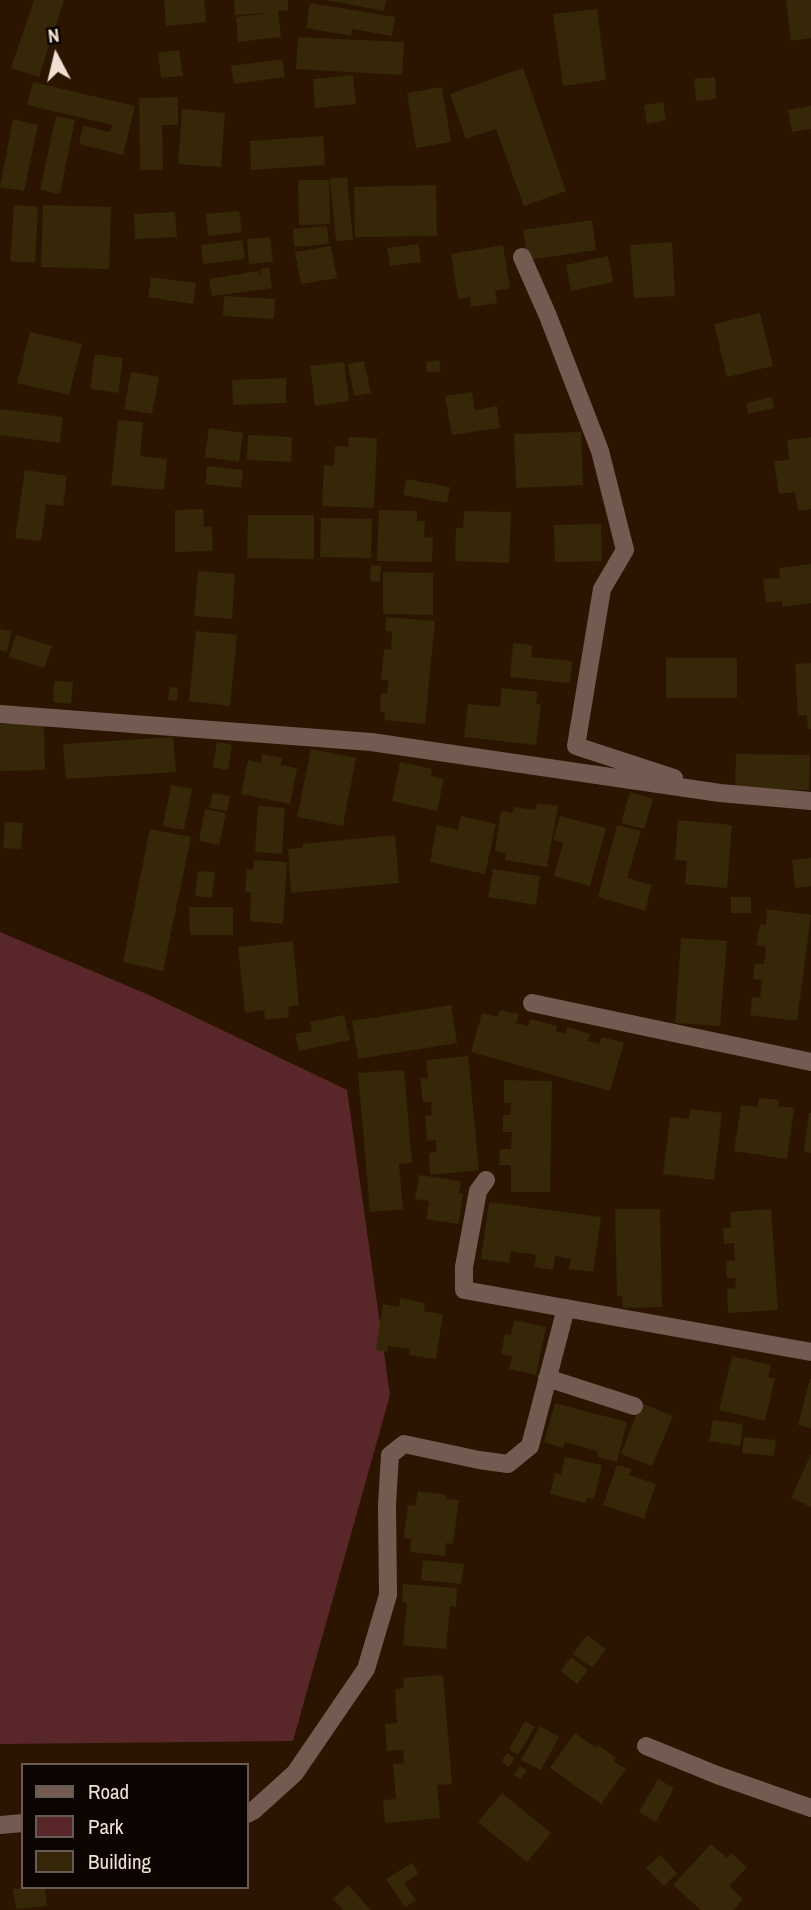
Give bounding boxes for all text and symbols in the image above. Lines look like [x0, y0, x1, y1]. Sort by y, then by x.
north arrow [21, 21, 91, 91]
text: N [46, 22, 61, 49]
legend [21, 1763, 248, 1889]
text: Road [88, 1777, 129, 1806]
text: Park [88, 1812, 123, 1841]
text: Building [88, 1847, 151, 1876]

